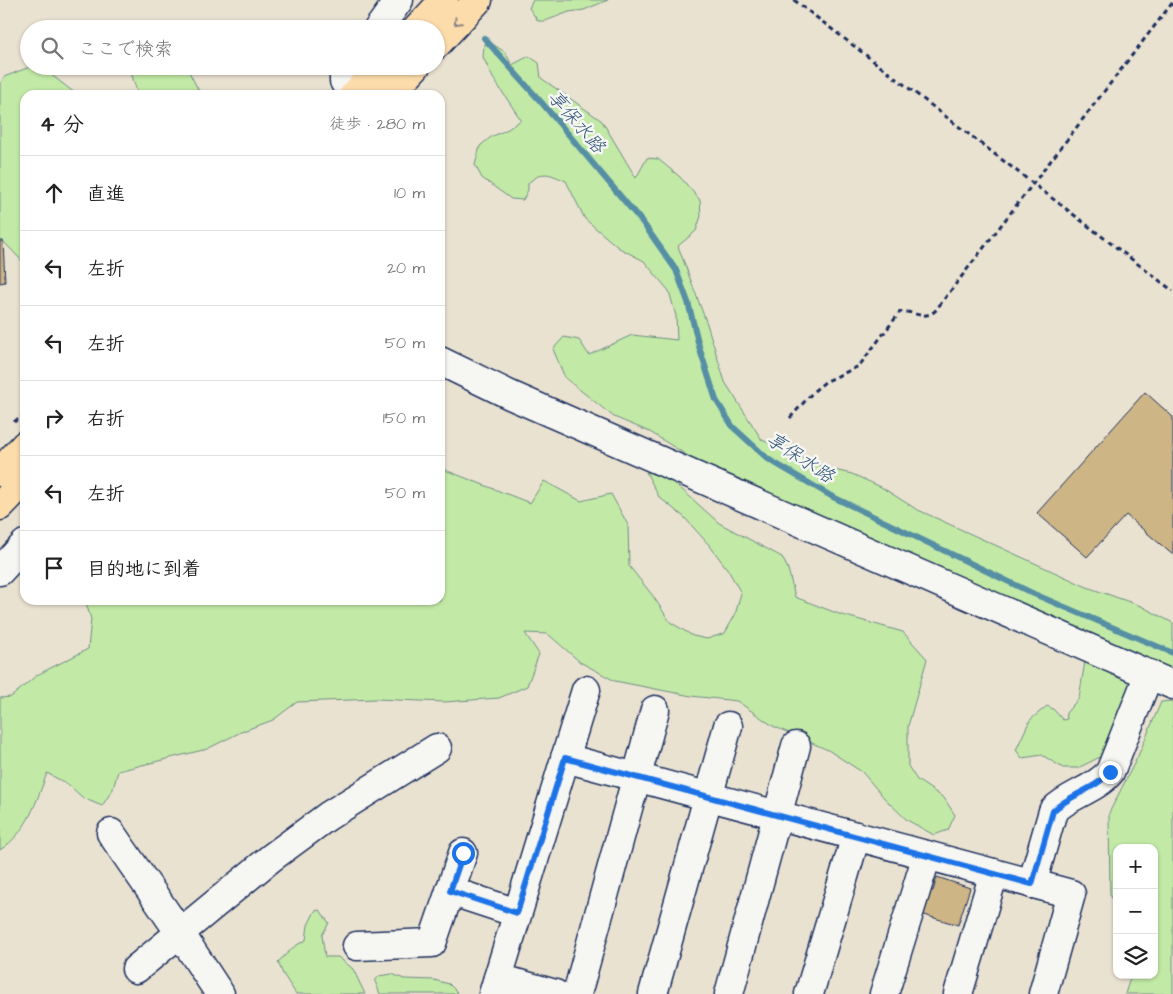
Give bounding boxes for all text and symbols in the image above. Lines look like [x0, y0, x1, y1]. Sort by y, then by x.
one-way arrow [454, 17, 463, 26]
search box [20, 20, 445, 75]
icon: search [38, 34, 66, 62]
text: ここで検索 [78, 36, 173, 63]
water label: 享保水路 [541, 84, 612, 160]
text: 4 分 [40, 110, 84, 139]
text: 徒歩 · 280 m [329, 113, 425, 135]
icon: ahead [40, 179, 68, 207]
text: 直進 [87, 181, 125, 208]
text: 10 m [394, 182, 425, 204]
icon: left [40, 254, 68, 282]
text: 左折 [87, 256, 125, 283]
text: 20 m [387, 257, 425, 279]
icon: left [40, 329, 68, 357]
text: 左折 [87, 331, 125, 358]
text: 50 m [385, 332, 425, 354]
icon: right [40, 404, 68, 432]
text: 右折 [87, 406, 125, 433]
text: 150 m [383, 407, 425, 429]
water label: 享保水路 [761, 426, 840, 491]
icon: left [40, 479, 68, 507]
text: 左折 [87, 481, 125, 508]
text: 50 m [385, 482, 425, 504]
icon: arrive [40, 554, 68, 582]
text: 目的地に到着 [87, 556, 201, 583]
route end [1099, 761, 1122, 784]
route start [452, 842, 475, 865]
map controls [1113, 844, 1158, 979]
button: + [1113, 844, 1158, 889]
button: − [1113, 889, 1158, 934]
button: layers [1113, 934, 1158, 979]

